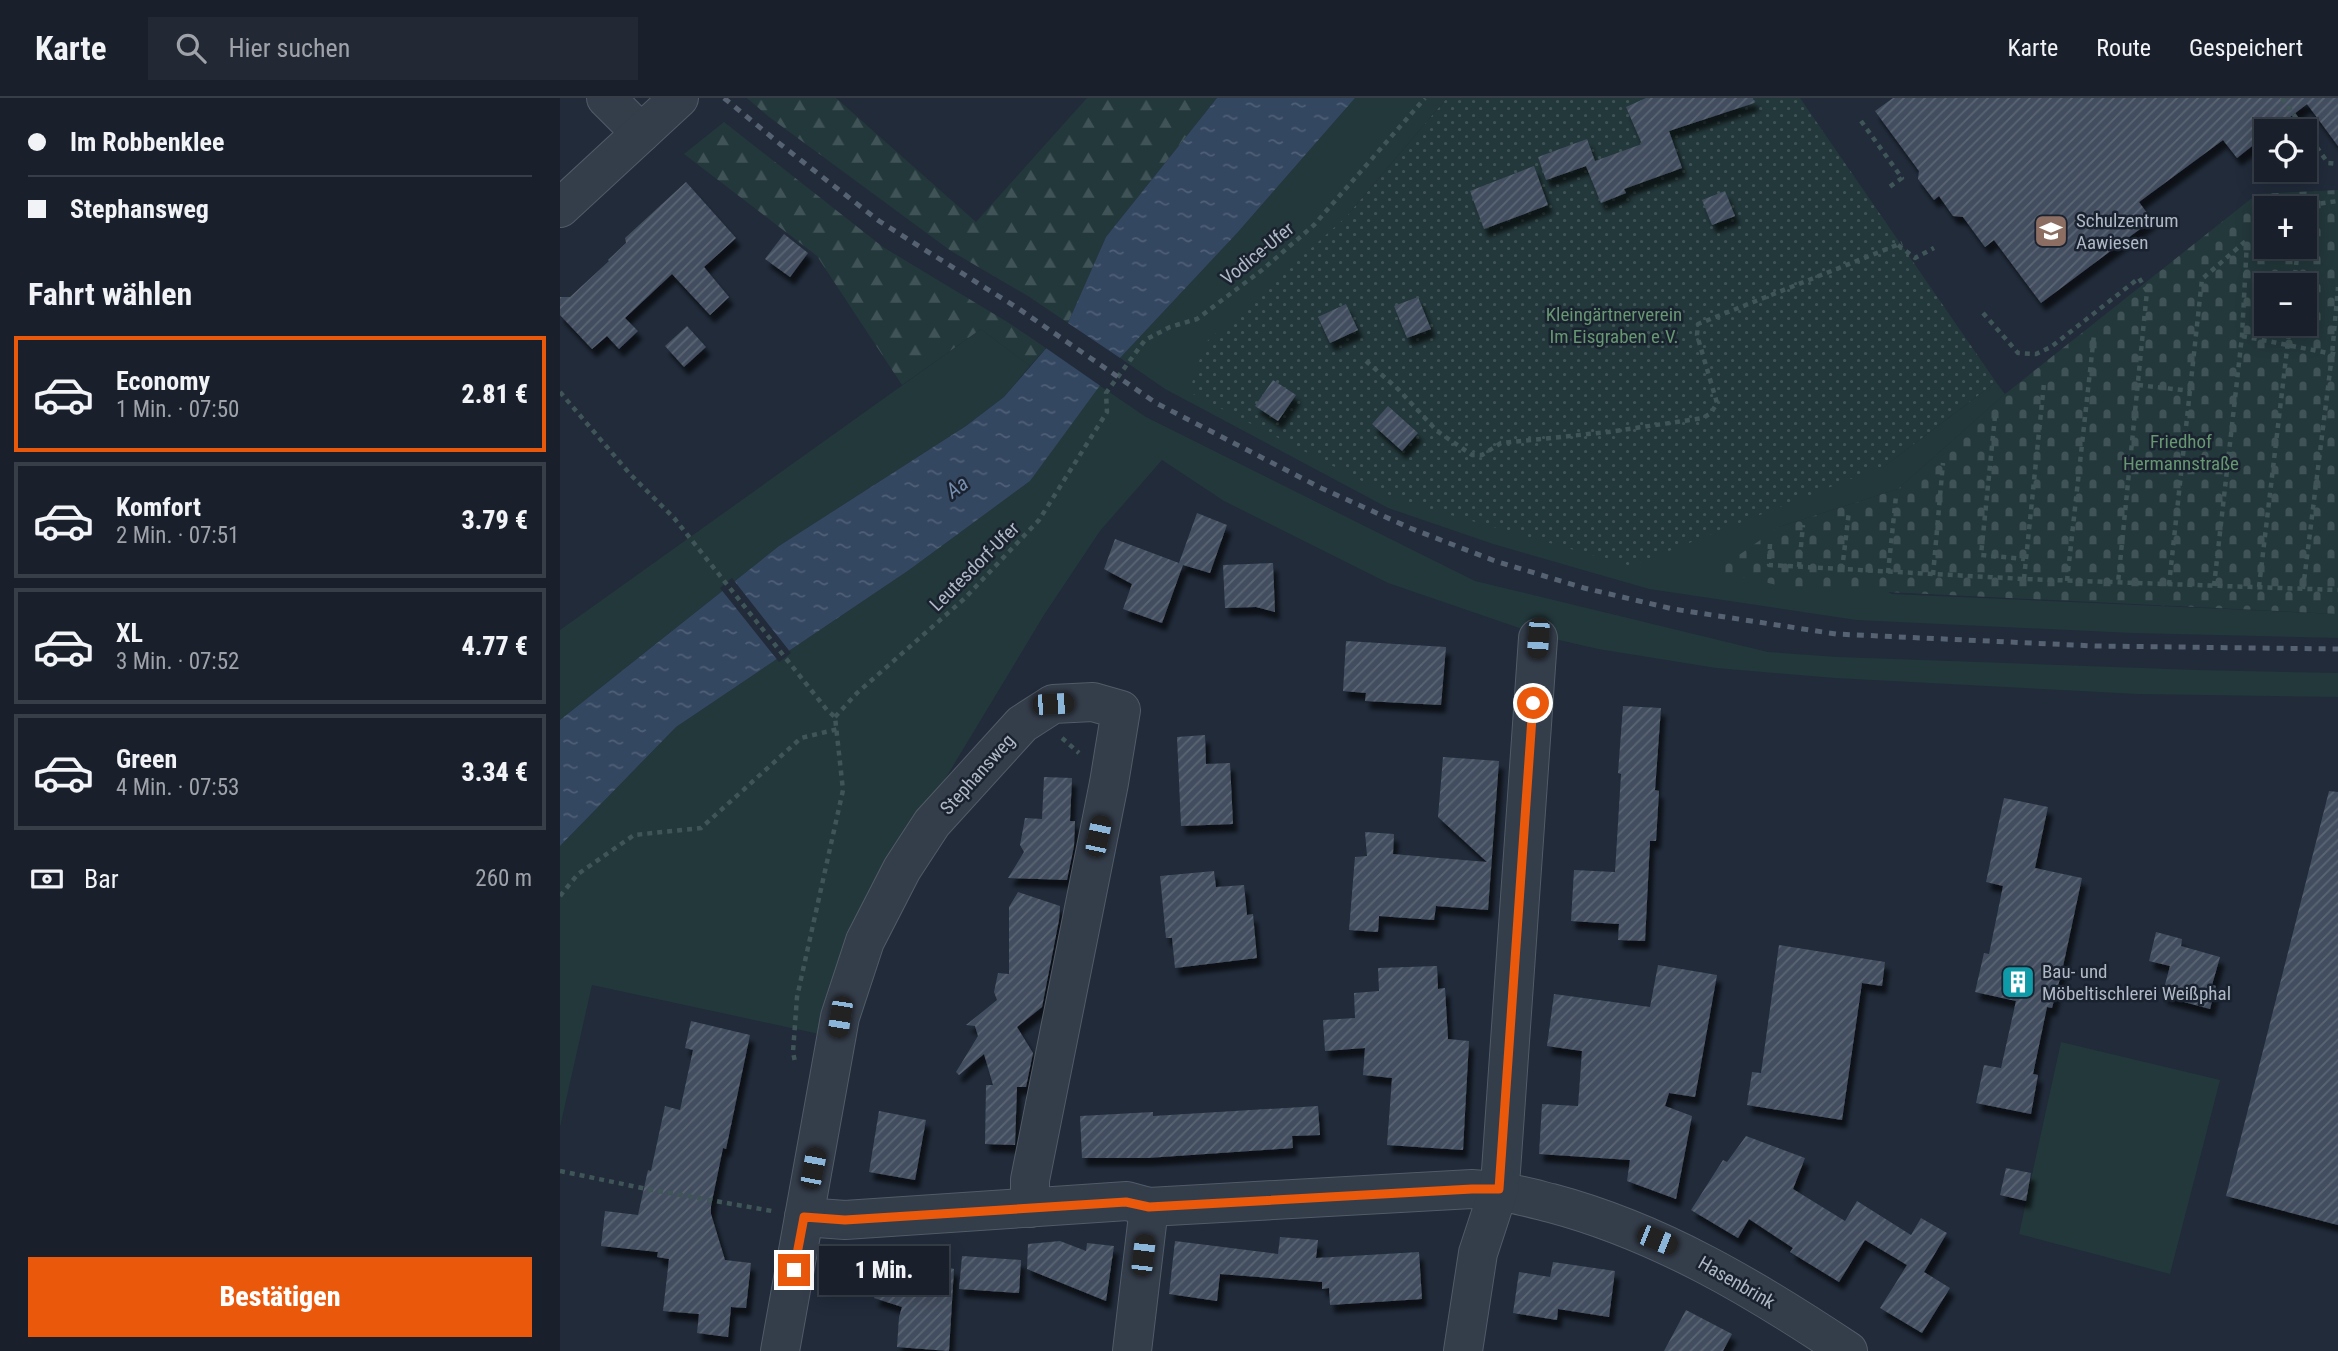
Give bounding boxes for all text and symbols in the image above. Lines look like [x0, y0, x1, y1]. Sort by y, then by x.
search box [148, 17, 638, 80]
text: Karte [35, 29, 106, 68]
icon: search [172, 29, 210, 67]
text: Hier suchen [228, 33, 350, 63]
text: Karte [2008, 34, 2058, 62]
text: Route [2096, 34, 2151, 62]
text: Gespeichert [2189, 34, 2303, 62]
map controls [2254, 119, 2317, 336]
button: locate [2254, 119, 2317, 182]
text: Im Robbenklee [70, 127, 224, 157]
text: Stephansweg [70, 194, 209, 224]
button: + [2254, 196, 2317, 259]
place label: Schulzentrum Aawiesen [2076, 209, 2179, 254]
school or university icon: Schulzentrum Aawiesen [2032, 212, 2070, 250]
street label: Vodice-Ufer [1216, 217, 1299, 290]
button: − [2254, 273, 2317, 336]
text: Fahrt wählen [28, 275, 192, 313]
park label: Kleingärtnerverein Im Eisgraben e.V. [1546, 303, 1682, 348]
icon: car [32, 363, 95, 426]
text: Economy [116, 366, 210, 396]
text: 2.81 € [461, 379, 528, 409]
text: 1 Min. · 07:50 [116, 396, 239, 423]
park label: Friedhof Hermannstraße [2123, 430, 2239, 475]
water label: Aa [940, 471, 973, 504]
icon: car [32, 489, 95, 552]
text: Komfort [116, 492, 201, 522]
text: 3.79 € [461, 505, 528, 535]
street label: Leutesdorf-Ufer [925, 517, 1024, 616]
text: 2 Min. · 07:51 [116, 522, 239, 549]
icon: car [32, 615, 95, 678]
car [1527, 616, 1550, 660]
text: XL [116, 618, 143, 648]
text: 4.77 € [461, 631, 528, 661]
text: 3 Min. · 07:52 [116, 648, 239, 675]
route start [1517, 687, 1549, 719]
car [1032, 692, 1075, 716]
street label: Stephansweg [935, 729, 1020, 819]
icon: car [32, 741, 95, 804]
text: Green [116, 744, 177, 774]
text: 3.34 € [461, 757, 528, 787]
text: 4 Min. · 07:53 [116, 774, 239, 801]
car [1084, 813, 1113, 859]
icon: cash [28, 860, 66, 898]
text: Bar [84, 864, 119, 894]
text: 260 m [475, 865, 532, 892]
place label: Bau- und Möbeltischlerei Weißphal [2042, 960, 2231, 1005]
building icon: Bau- und Möbeltischlerei Weißphal [1999, 963, 2037, 1001]
car [827, 995, 854, 1039]
car [799, 1145, 828, 1191]
car [1634, 1222, 1681, 1258]
car [1131, 1233, 1156, 1277]
callout: 1 Min. [818, 1246, 948, 1294]
street label: Hasenbrink [1694, 1251, 1780, 1314]
route end [778, 1254, 810, 1286]
button: Bestätigen [28, 1257, 532, 1337]
text: 1 Min. [855, 1257, 913, 1284]

